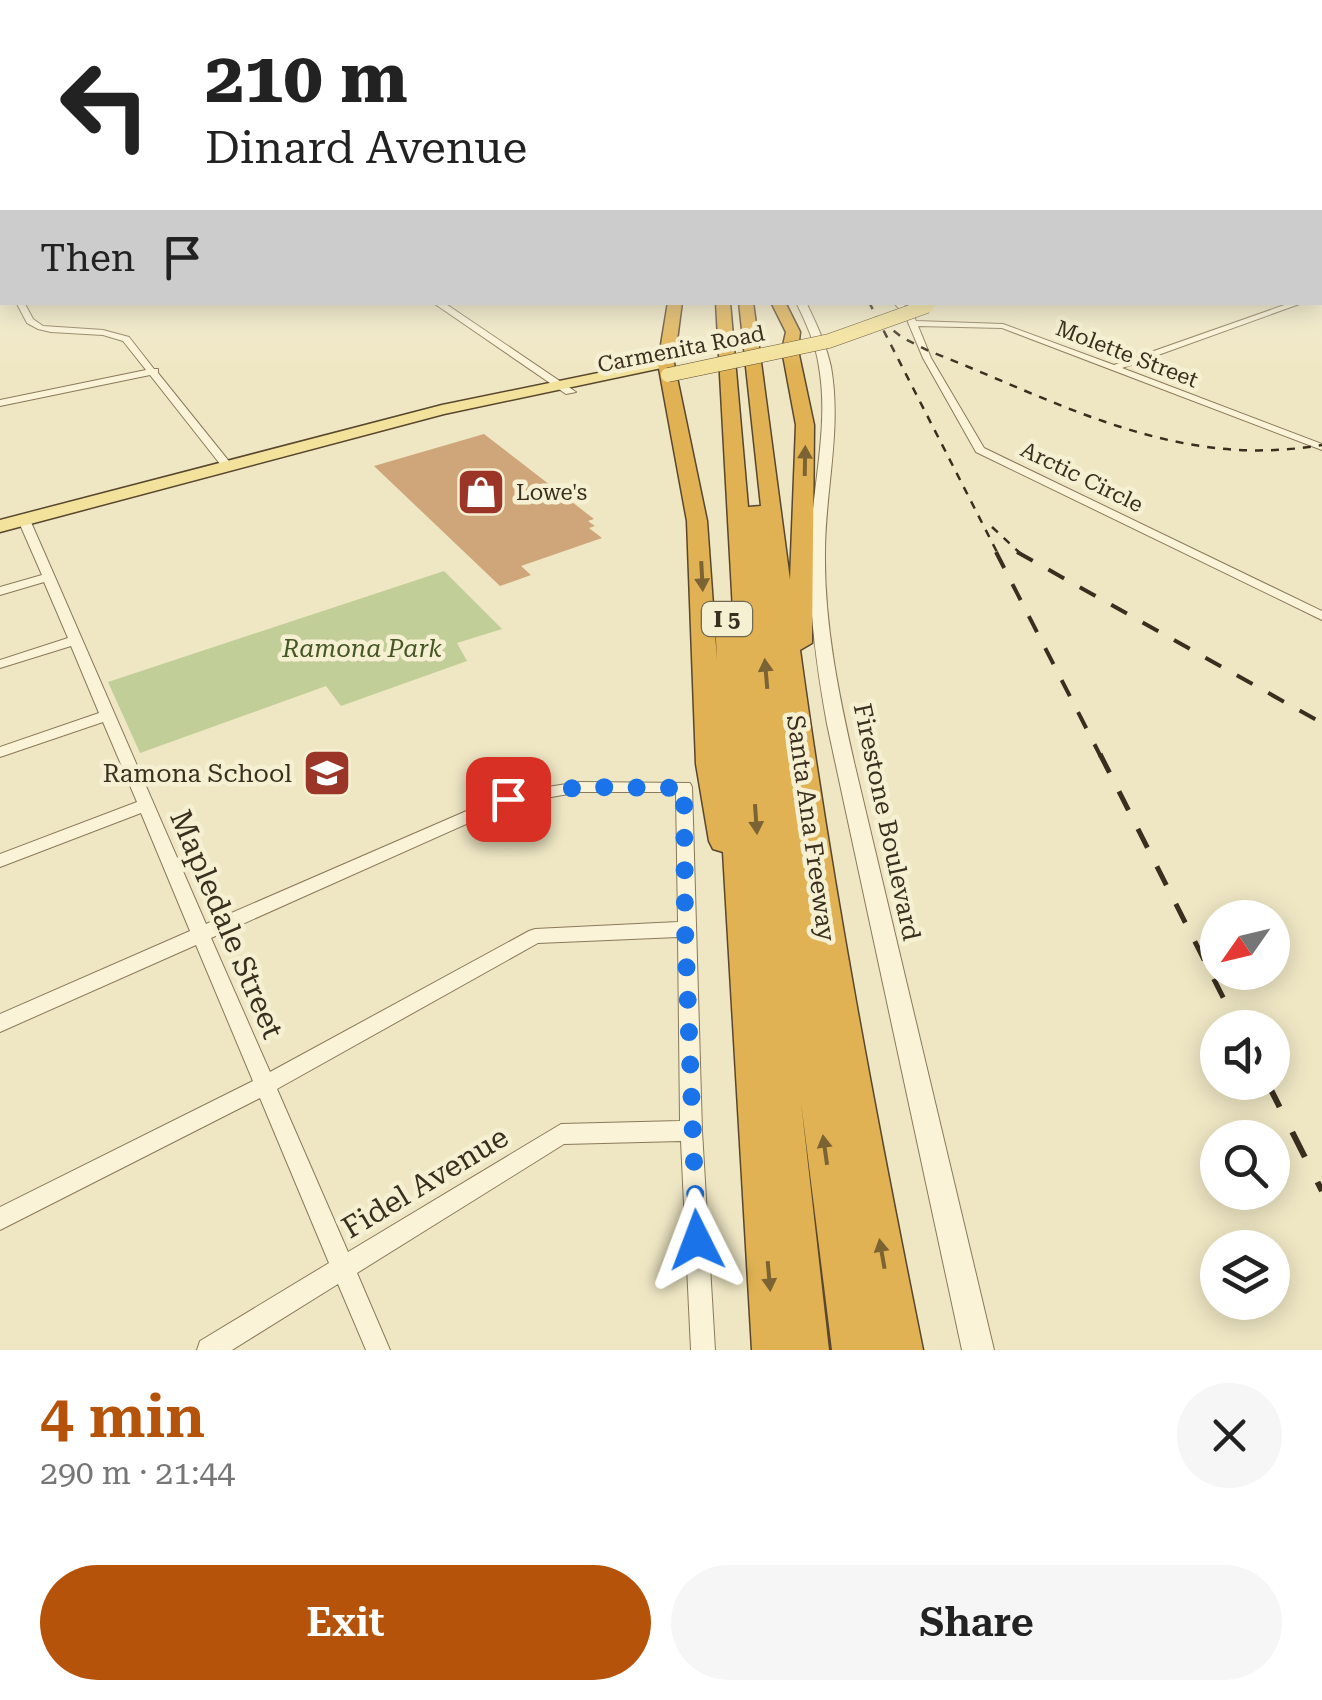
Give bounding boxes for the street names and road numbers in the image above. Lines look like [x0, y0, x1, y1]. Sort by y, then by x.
street label: Molette Street [1052, 315, 1202, 393]
street label: Carmenita Road [595, 321, 767, 377]
street label: Arctic Circle [1017, 437, 1147, 517]
road number: I 5 [702, 602, 752, 636]
street label: Firestone Boulevard [848, 701, 926, 943]
street label: Santa Ana Freeway [781, 713, 841, 943]
street label: Mapledale Street [163, 804, 291, 1044]
street label: Fidel Avenue [336, 1119, 514, 1245]

